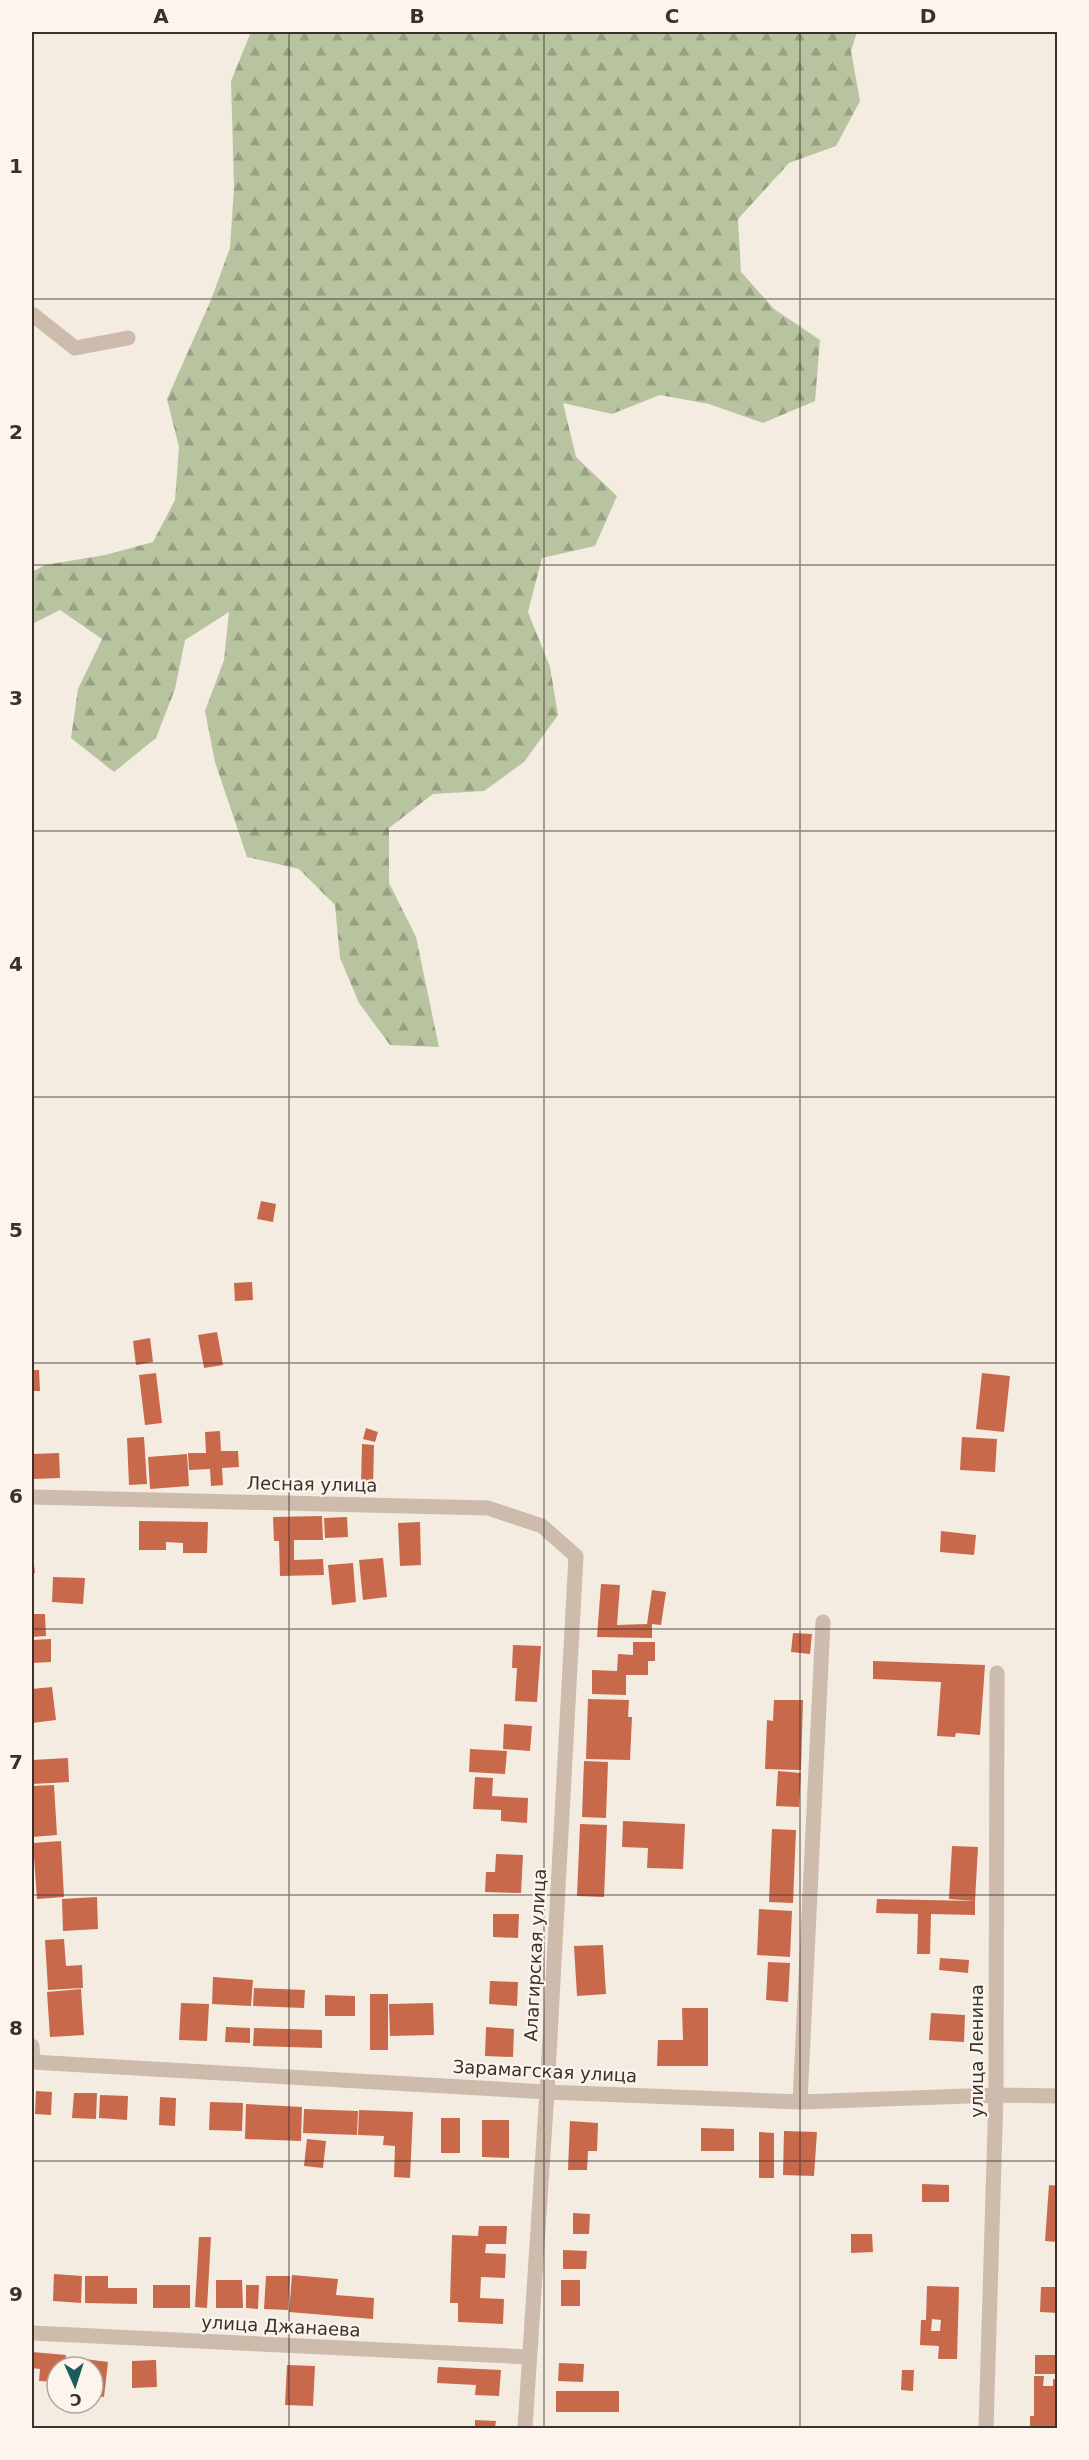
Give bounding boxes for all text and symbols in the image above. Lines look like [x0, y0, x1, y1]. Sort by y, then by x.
text: A [153, 4, 169, 28]
text: B [409, 4, 425, 28]
text: C [665, 4, 679, 28]
text: D [920, 4, 936, 28]
text: 1 [9, 154, 23, 178]
text: 2 [9, 420, 23, 444]
text: 3 [9, 686, 23, 710]
text: 4 [9, 952, 23, 976]
text: 5 [9, 1218, 23, 1242]
street label: Лесная улица [246, 1472, 378, 1496]
text: 6 [9, 1484, 23, 1508]
text: 7 [9, 1750, 23, 1774]
street label: Алагирская улица [520, 1868, 550, 2042]
street label: улица Ленина [966, 1984, 987, 2118]
text: 8 [9, 2016, 23, 2040]
street label: Зарамагская улица [452, 2056, 638, 2086]
text: 9 [9, 2282, 23, 2306]
street label: улица Джанаева [201, 2311, 361, 2341]
north arrow [45, 2355, 105, 2415]
text: С [69, 2390, 82, 2409]

